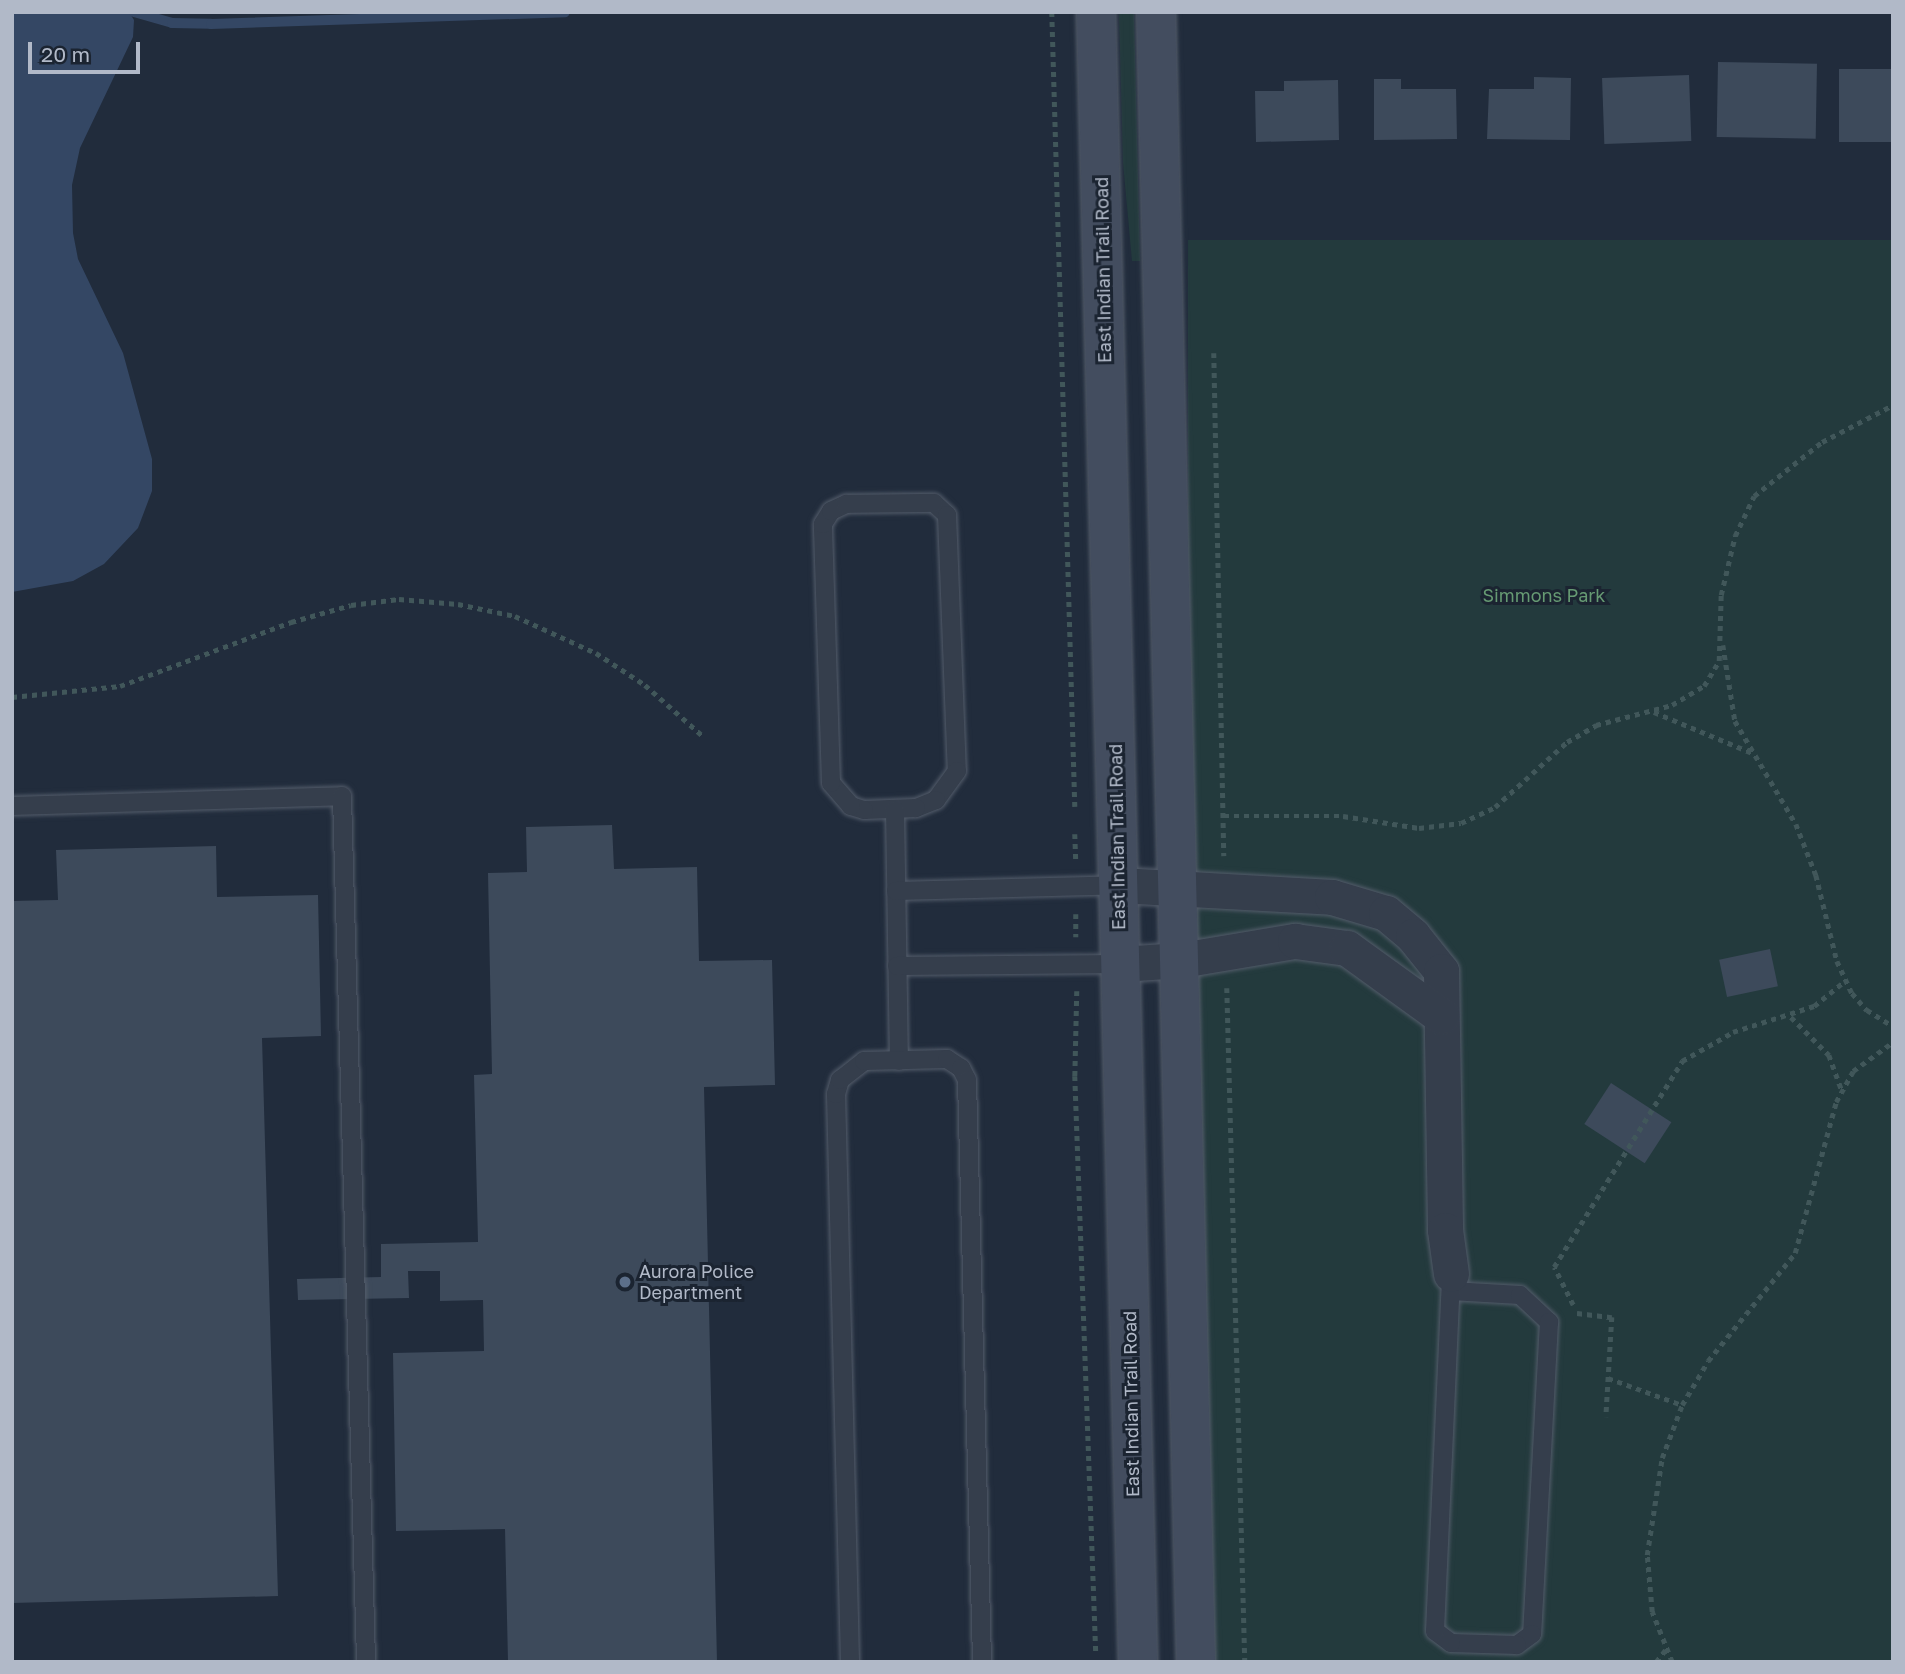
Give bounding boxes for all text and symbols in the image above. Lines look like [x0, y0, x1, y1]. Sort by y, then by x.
scale bar [32, 28, 144, 72]
text: 20 m [41, 41, 90, 67]
street label: East Indian Trail Road [1091, 177, 1115, 363]
park label: Simmons Park [1482, 584, 1606, 606]
street label: East Indian Trail Road [1105, 744, 1129, 930]
place label: Aurora Police Department [639, 1261, 754, 1304]
marker: Aurora Police Department [617, 1274, 633, 1290]
street label: East Indian Trail Road [1119, 1311, 1143, 1497]

